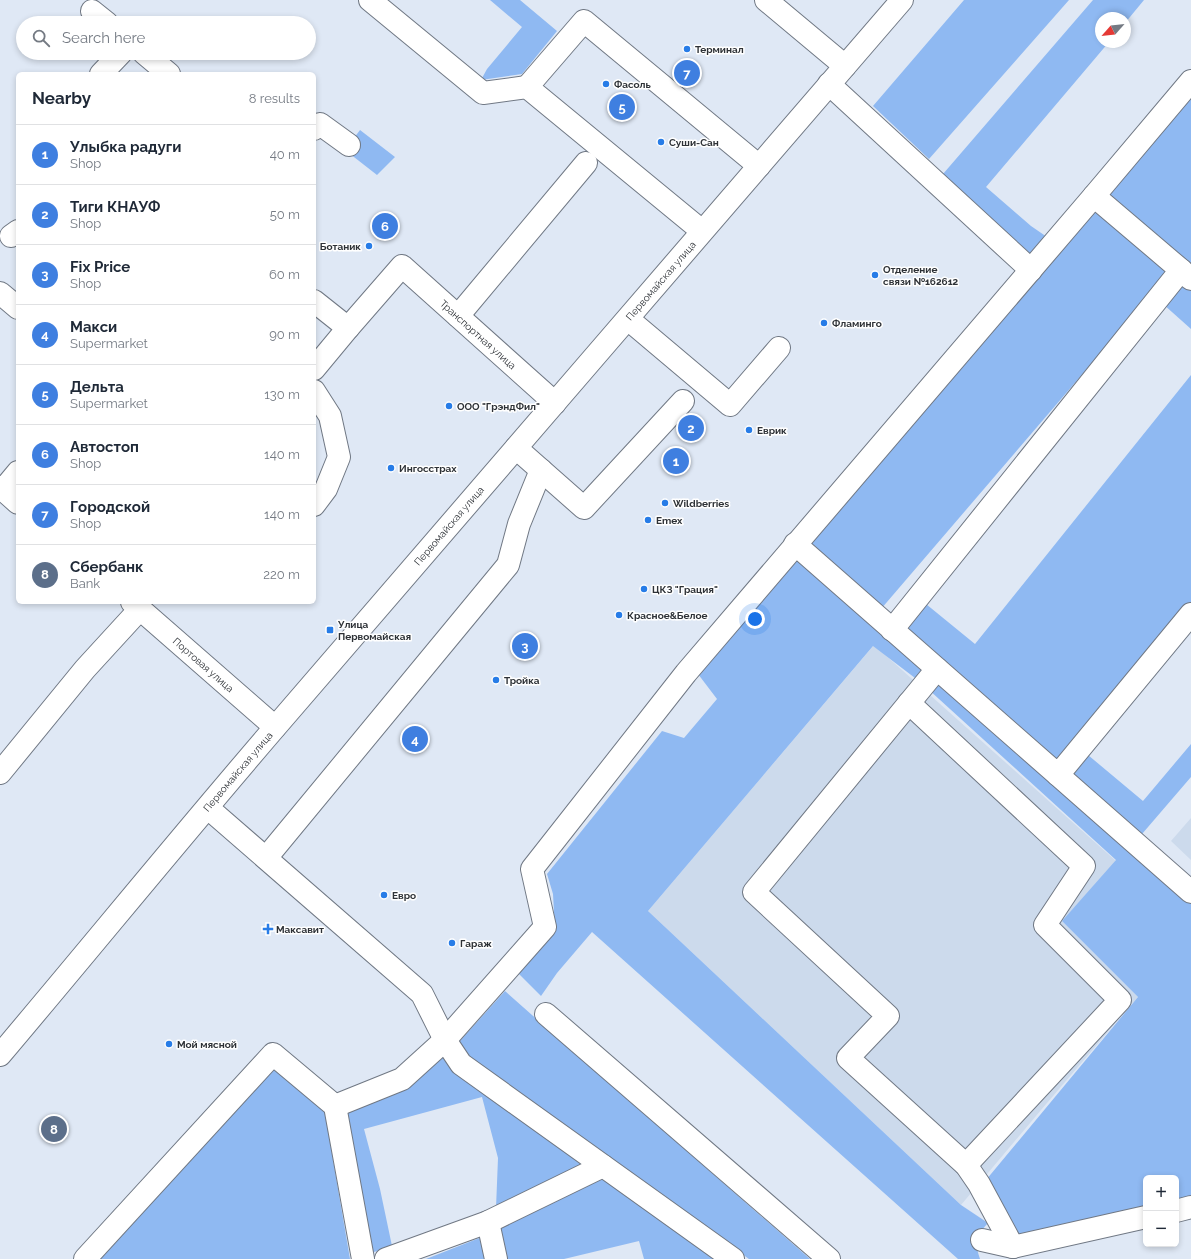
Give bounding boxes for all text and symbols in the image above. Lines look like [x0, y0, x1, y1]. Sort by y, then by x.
north arrow [1095, 12, 1131, 48]
search box [16, 16, 316, 60]
icon: search [30, 27, 52, 49]
text: Search here [62, 29, 145, 47]
marker: Терминал [682, 44, 692, 54]
place label: Терминал [695, 44, 744, 55]
pin: 7 [674, 58, 700, 88]
marker: Фасоль [601, 79, 611, 89]
place label: Фасоль [614, 79, 652, 90]
text: Nearby [32, 88, 91, 108]
text: 8 results [249, 91, 300, 106]
pin: 5 [609, 92, 635, 122]
marker: Суши-Сан [656, 137, 666, 147]
place label: Суши-Сан [669, 137, 719, 148]
text: Улыбка радуги [70, 138, 181, 156]
text: 1 [42, 147, 48, 162]
text: 40 m [270, 147, 300, 162]
text: Shop [70, 156, 101, 171]
text: Тиги КНАУФ [70, 198, 160, 216]
text: 2 [41, 207, 49, 222]
text: 50 m [270, 207, 300, 222]
pin: 6 [372, 211, 398, 241]
text: Shop [70, 216, 101, 231]
street label: Первомайская улица [624, 239, 698, 322]
place label: Ботаник [320, 241, 361, 252]
marker: Ботаник [364, 241, 374, 251]
text: Fix Price [70, 258, 130, 276]
place label: Отделение связи №162612 [883, 264, 959, 287]
text: 3 [41, 267, 49, 282]
text: 60 m [269, 267, 300, 282]
marker: Отделение связи №162612 [870, 270, 880, 280]
text: Shop [70, 276, 101, 291]
street label: Транспортная улица [438, 298, 518, 371]
text: Макси [70, 318, 117, 336]
marker: Фламинго [819, 318, 829, 328]
place label: Фламинго [832, 318, 882, 329]
text: 4 [41, 327, 49, 342]
text: 90 m [269, 327, 300, 342]
text: Supermarket [70, 336, 148, 351]
text: Дельта [70, 378, 124, 396]
text: 5 [41, 387, 49, 402]
text: 130 m [264, 387, 300, 402]
text: Supermarket [70, 396, 148, 411]
marker: ООО "ГрэндФил" [444, 401, 454, 411]
place label: ООО "ГрэндФил" [457, 401, 540, 412]
pin: 2 [678, 413, 704, 443]
marker: Еврик [744, 425, 754, 435]
place label: Еврик [757, 425, 787, 436]
text: Автостоп [70, 438, 139, 456]
pin: 1 [663, 446, 689, 476]
text: 6 [41, 447, 49, 462]
text: 140 m [264, 447, 300, 462]
text: Shop [70, 456, 101, 471]
marker: Ингосстрах [386, 463, 396, 473]
place label: Ингосстрах [399, 463, 457, 474]
street label: Первомайская улица [412, 484, 486, 568]
text: Городской [70, 498, 150, 516]
marker: Wildberries [660, 498, 670, 508]
place label: Wildberries [673, 498, 729, 509]
text: 7 [41, 507, 49, 522]
text: 140 m [264, 507, 300, 522]
marker: Emex [643, 515, 653, 525]
place label: Emex [656, 515, 683, 526]
text: Shop [70, 516, 101, 531]
text: Сбербанк [70, 558, 144, 576]
text: 8 [41, 567, 49, 582]
text: 220 m [263, 567, 300, 582]
text: Bank [70, 576, 100, 591]
marker: ЦКЗ "Грация" [639, 584, 649, 594]
place label: ЦКЗ "Грация" [652, 584, 718, 595]
your location [745, 609, 765, 629]
marker: Красное&Белое [614, 610, 624, 620]
place label: Красное&Белое [627, 610, 707, 621]
place label: Улица Первомайская [337, 619, 411, 642]
marker: Улица Первомайская [325, 625, 335, 635]
pin: 3 [512, 631, 538, 661]
street label: Портовая улица [171, 636, 236, 694]
marker: Тройка [491, 675, 501, 685]
place label: Тройка [504, 675, 540, 686]
pin: 4 [402, 724, 428, 754]
street label: Первомайская улица [201, 730, 275, 814]
marker: Евро [379, 890, 389, 900]
place label: Евро [392, 890, 416, 901]
marker: Максавит [263, 924, 273, 934]
place label: Максавит [276, 924, 324, 935]
marker: Гараж [447, 938, 457, 948]
place label: Гараж [460, 938, 492, 949]
marker: Мой мясной [164, 1039, 174, 1049]
place label: Мой мясной [177, 1039, 237, 1050]
pin: 8 [41, 1114, 67, 1144]
map controls [1143, 1175, 1179, 1247]
button: + [1143, 1175, 1179, 1211]
button: − [1143, 1211, 1179, 1247]

